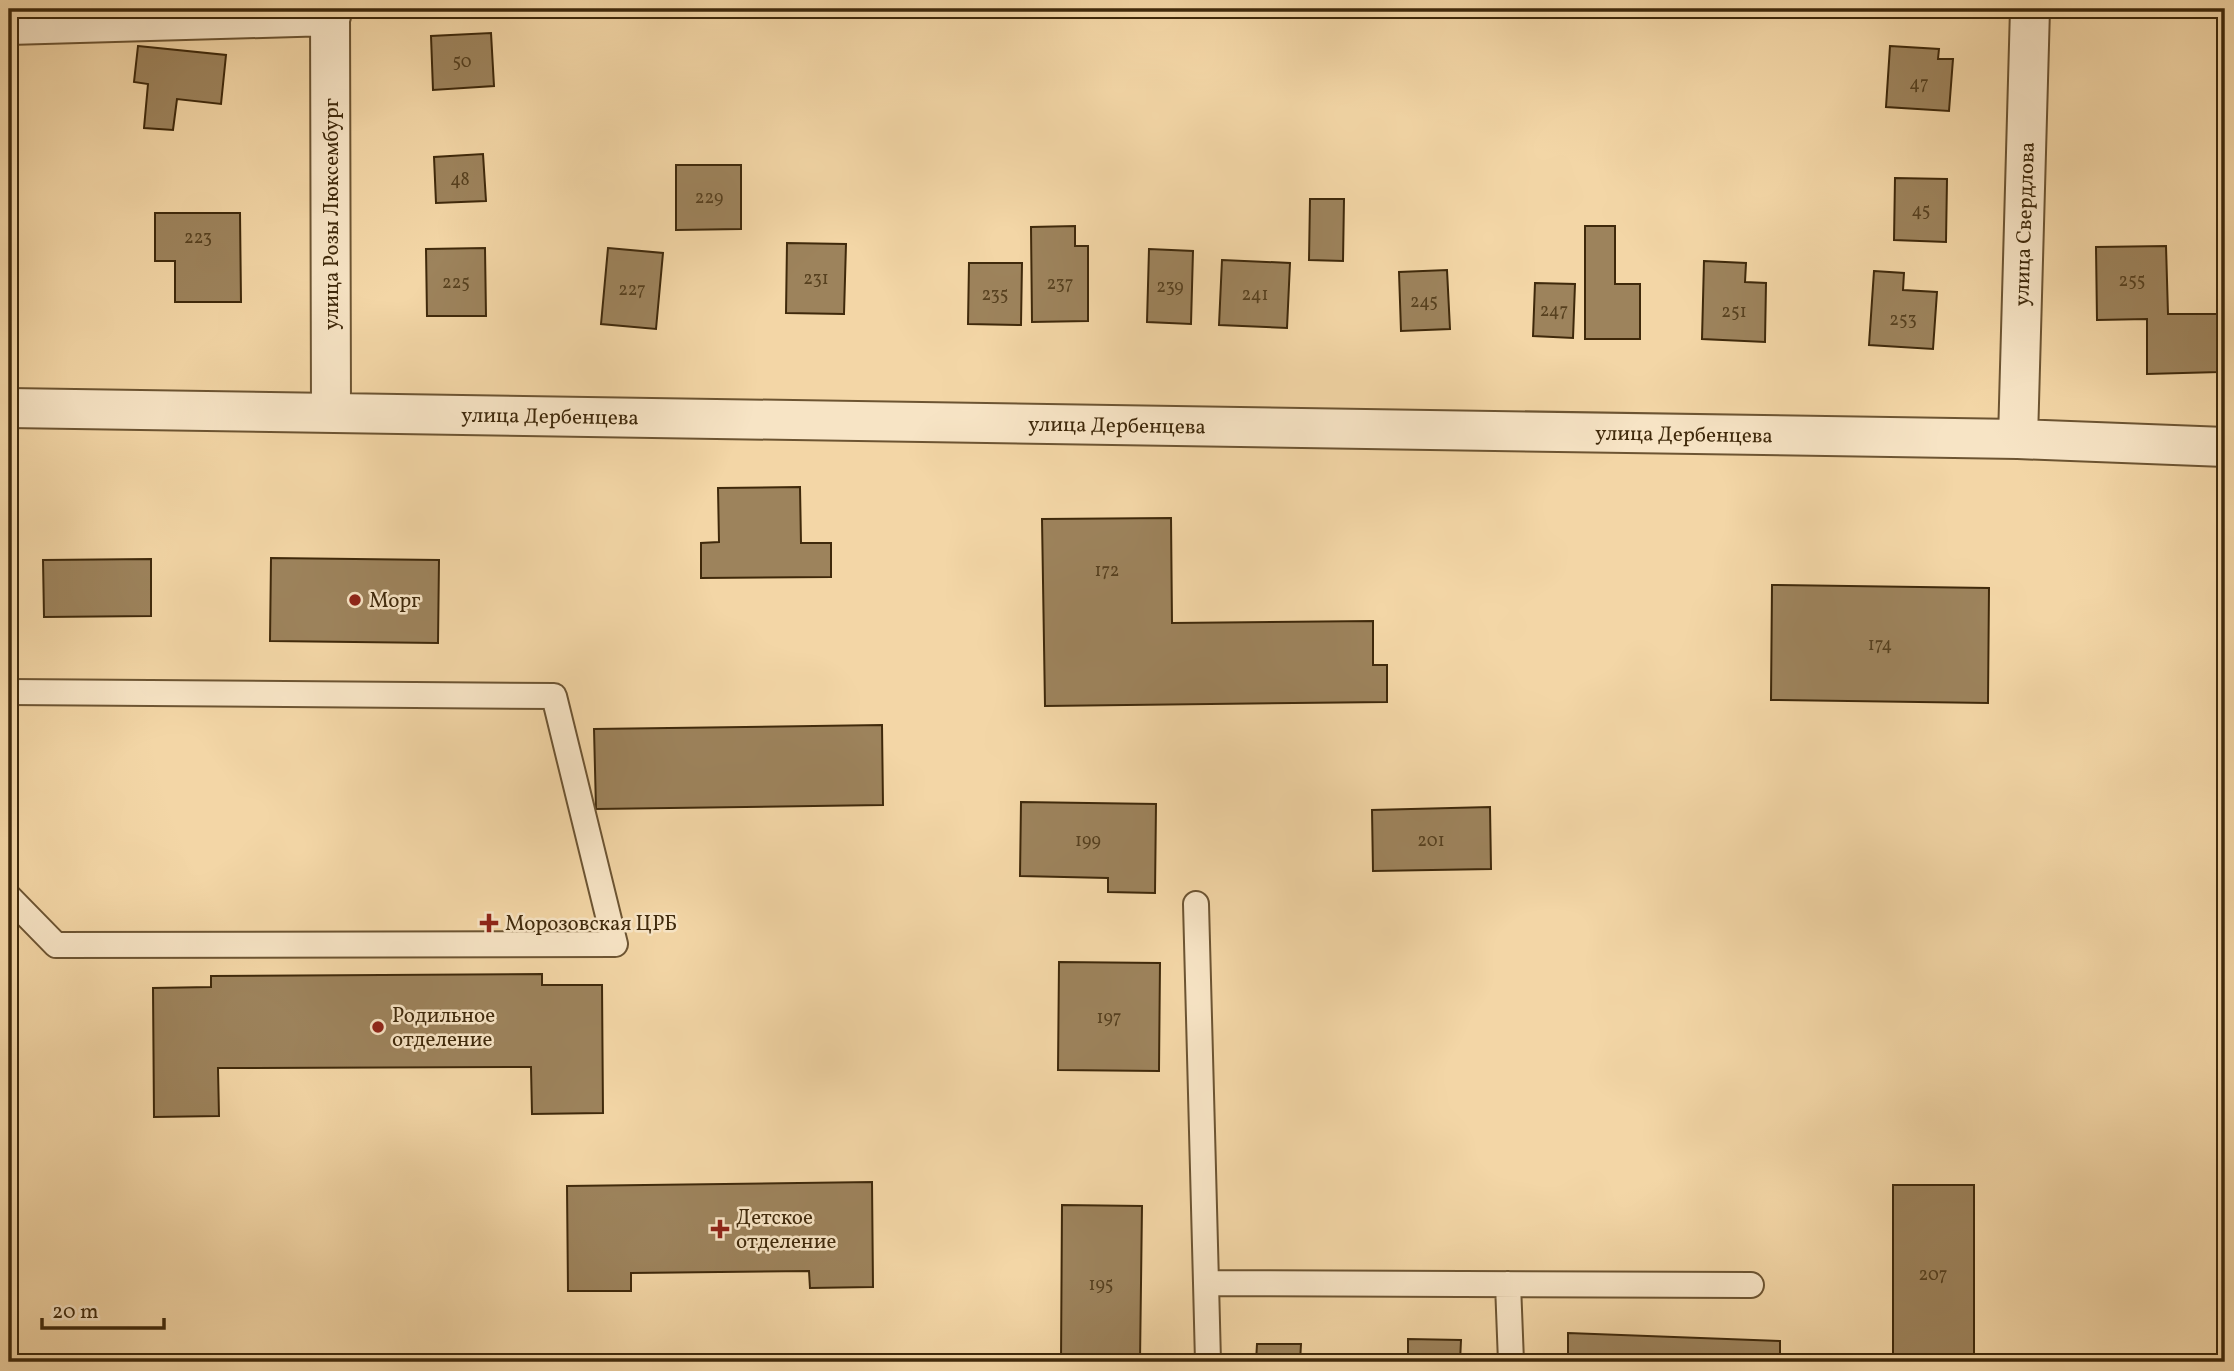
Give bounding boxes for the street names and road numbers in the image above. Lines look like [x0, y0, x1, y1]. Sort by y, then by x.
street label: улица Розы Люксембург [318, 98, 347, 330]
street label: улица Свердлова [2008, 141, 2043, 307]
street label: улица Дербенцева [461, 401, 639, 434]
street label: улица Дербенцева [1028, 410, 1206, 443]
street label: улица Дербенцева [1595, 419, 1773, 452]

